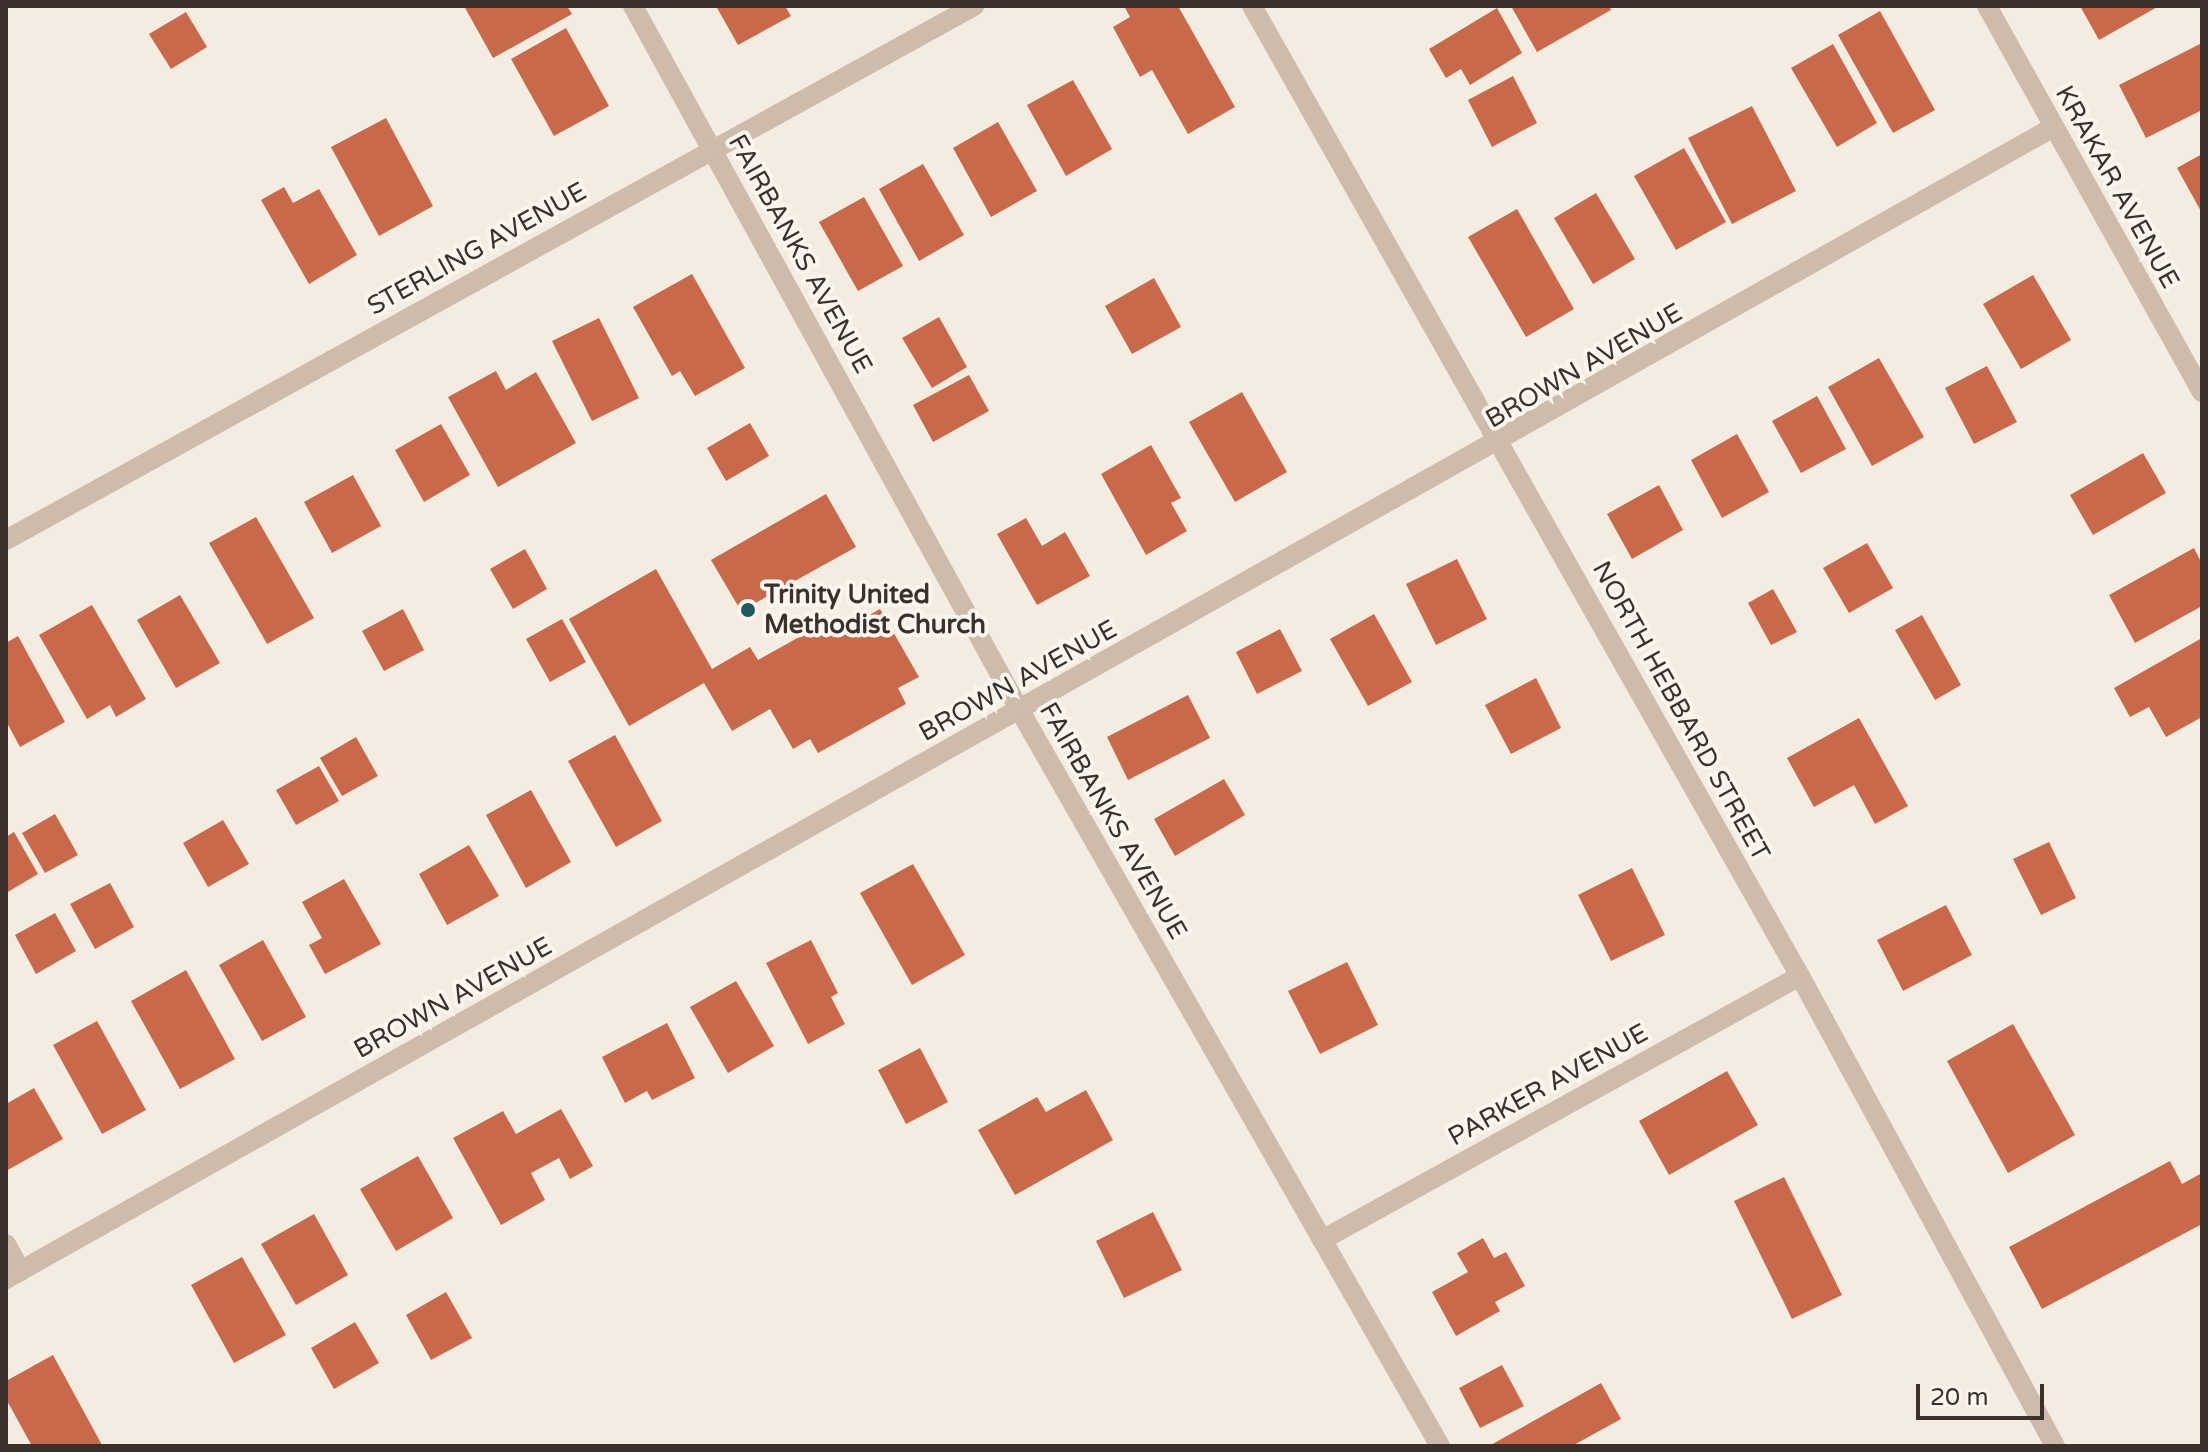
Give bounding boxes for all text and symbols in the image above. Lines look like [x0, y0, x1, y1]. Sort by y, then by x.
street label: KRAKAR AVENUE [2048, 80, 2186, 294]
street label: FAIRBANKS AVENUE [721, 129, 879, 379]
street label: STERLING AVENUE [362, 176, 592, 322]
street label: BROWN AVENUE [1480, 297, 1688, 435]
street label: NORTH HEBBARD STREET [1586, 556, 1776, 866]
place label: Trinity United Methodist Church [764, 579, 986, 640]
marker: Trinity United Methodist Church [739, 601, 757, 619]
street label: BROWN AVENUE [914, 614, 1122, 748]
street label: FAIRBANKS AVENUE [1032, 697, 1194, 945]
street label: BROWN AVENUE [349, 931, 557, 1065]
street label: PARKER AVENUE [1443, 1017, 1653, 1153]
scale bar [1920, 1368, 2048, 1418]
text: 20 m [1930, 1383, 1988, 1412]

